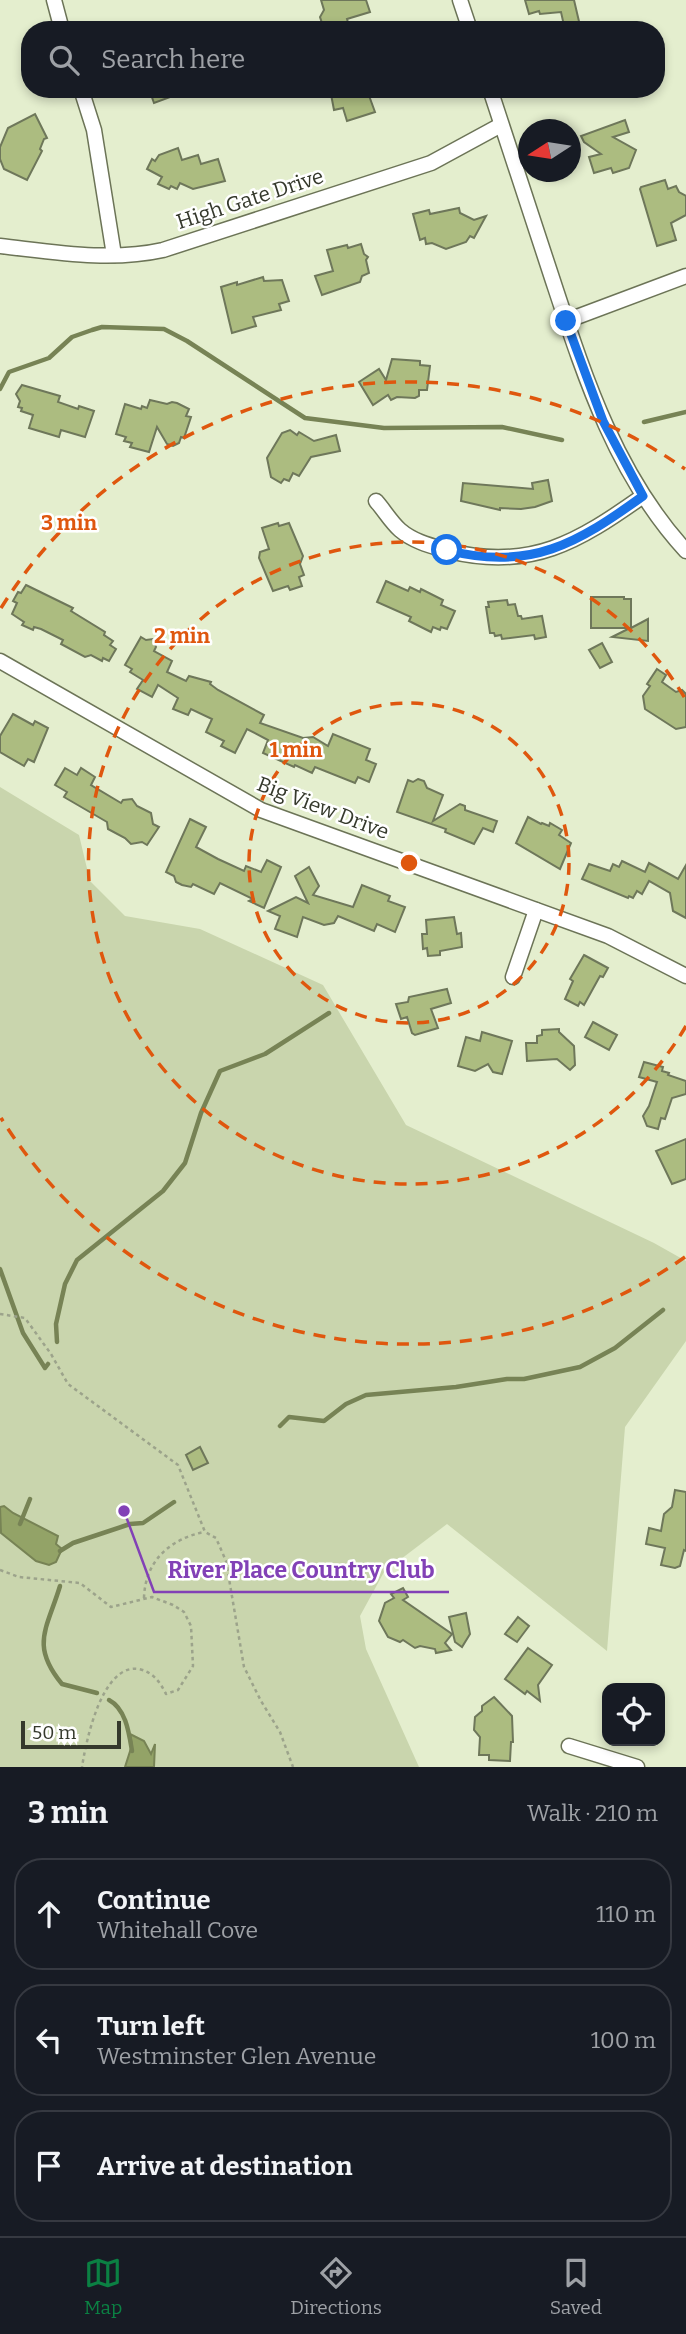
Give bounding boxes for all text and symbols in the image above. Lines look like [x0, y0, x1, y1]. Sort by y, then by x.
search box [21, 21, 665, 98]
icon: search [45, 41, 83, 79]
text: Search here [101, 44, 245, 75]
north arrow [518, 119, 581, 182]
street label: High Gate Drive [173, 163, 327, 235]
route end [550, 305, 581, 336]
text: 3 min [41, 510, 98, 536]
route start [431, 534, 462, 565]
text: 2 min [154, 623, 210, 649]
text: 1 min [269, 737, 323, 763]
street label: Big View Drive [253, 771, 393, 845]
centre of rings [397, 851, 421, 875]
callout: River Place Country Club [154, 1548, 449, 1592]
text: River Place Country Club [167, 1556, 435, 1584]
map controls [602, 1683, 665, 1746]
button: locate [602, 1683, 665, 1746]
scale bar [21, 1718, 121, 1750]
text: 50 m [32, 1721, 76, 1744]
text: 3 min [28, 1795, 108, 1831]
text: Walk · 210 m [527, 1799, 658, 1827]
text: Continue [97, 1885, 211, 1916]
icon: ahead [30, 1895, 68, 1933]
text: 110 m [596, 1900, 656, 1928]
text: Whitehall Cove [97, 1916, 258, 1944]
text: Turn left [97, 2011, 205, 2042]
icon: left [30, 2021, 68, 2059]
text: 100 m [591, 2026, 656, 2054]
text: Westminster Glen Avenue [97, 2042, 376, 2070]
icon: arrive [30, 2147, 68, 2185]
text: Arrive at destination [97, 2151, 352, 2182]
tab: Map [84, 2254, 122, 2319]
tab: Directions [290, 2254, 382, 2319]
tab: Saved [550, 2254, 602, 2319]

